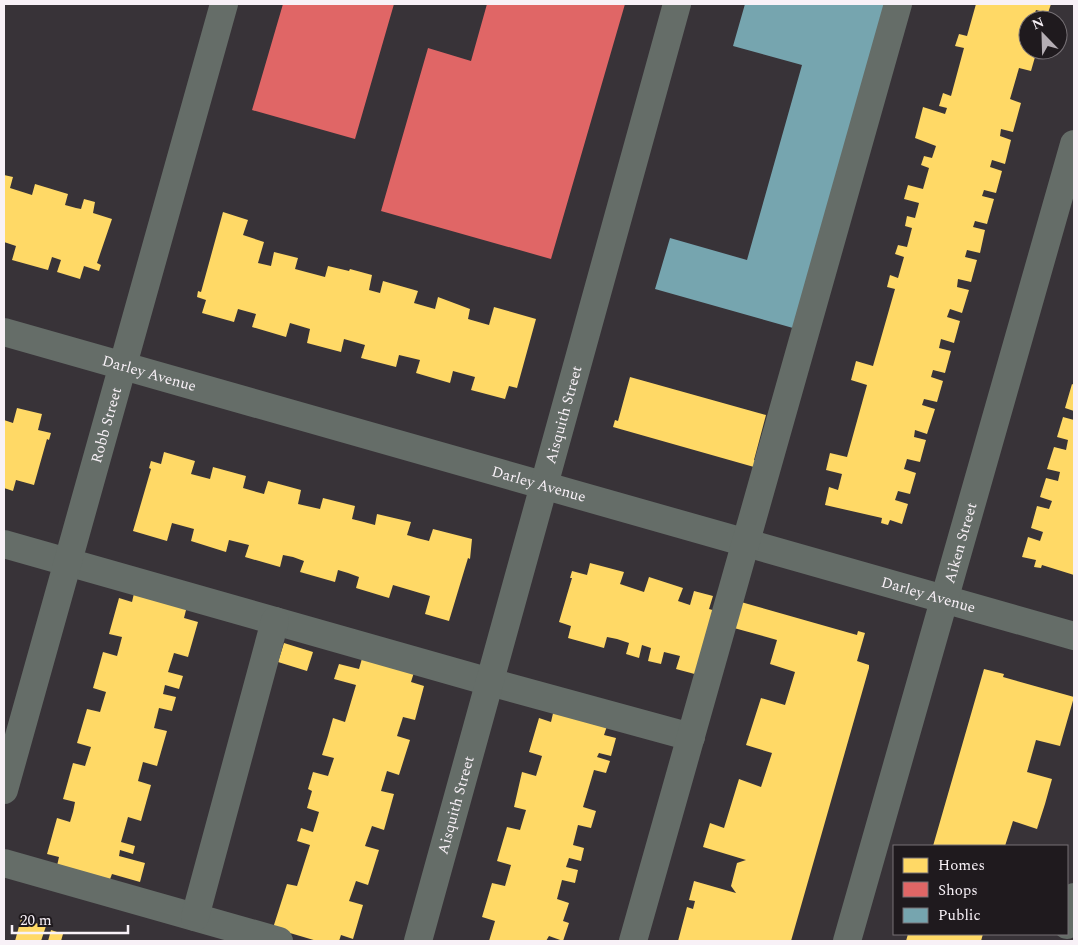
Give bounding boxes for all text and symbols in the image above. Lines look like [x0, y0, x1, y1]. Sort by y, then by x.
north arrow [1018, 10, 1068, 60]
text: N [1029, 12, 1047, 35]
street label: Darley Avenue [99, 349, 199, 398]
street label: Aisquith Street [539, 363, 588, 467]
street label: Robb Street [85, 384, 128, 466]
street label: Darley Avenue [489, 460, 589, 508]
street label: Aiken Street [938, 500, 983, 586]
street label: Darley Avenue [879, 570, 978, 619]
street label: Aisquith Street [431, 753, 480, 857]
legend [893, 845, 1068, 935]
text: Homes [938, 854, 985, 877]
text: Shops [938, 879, 978, 902]
scale bar [12, 902, 129, 934]
text: Public [938, 904, 981, 927]
text: 20 m [20, 909, 52, 932]

